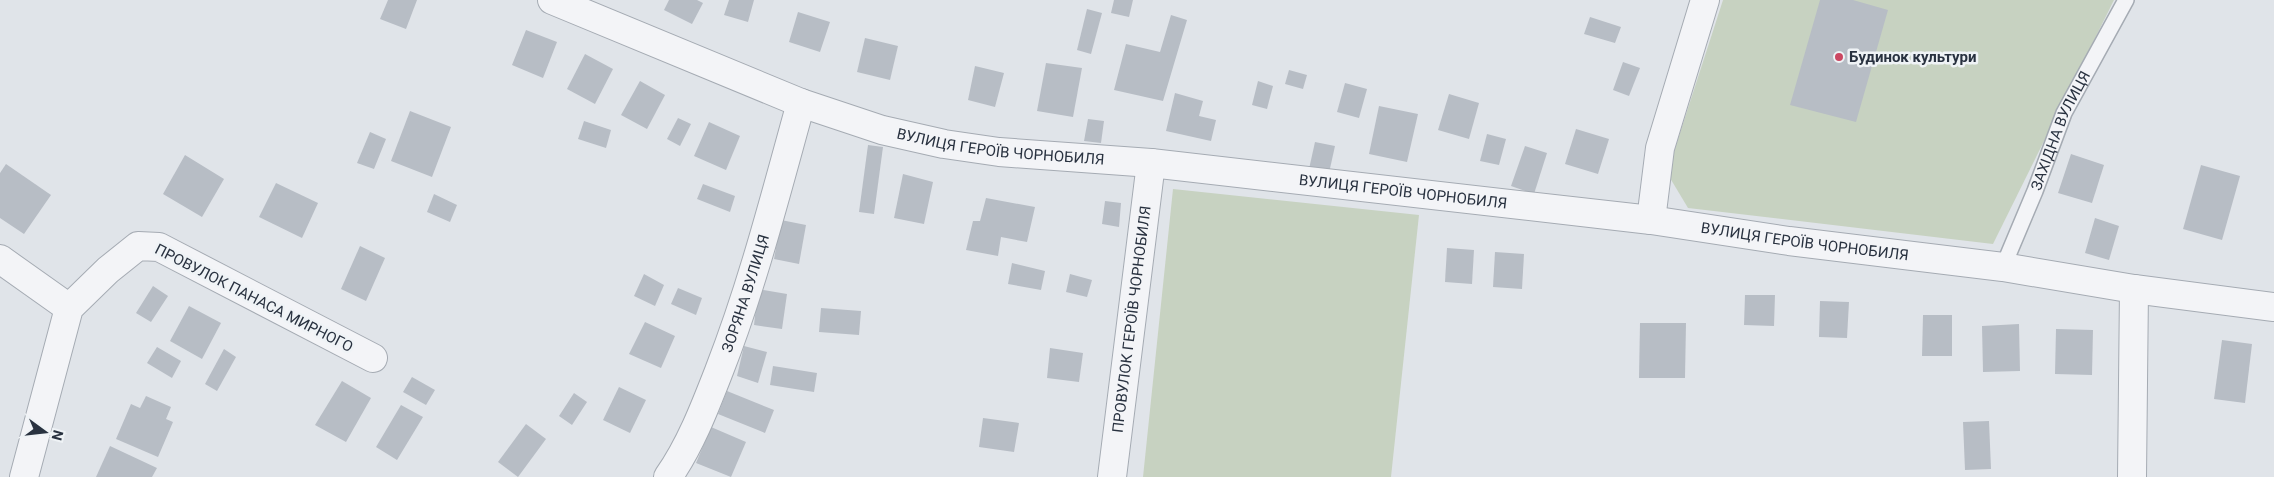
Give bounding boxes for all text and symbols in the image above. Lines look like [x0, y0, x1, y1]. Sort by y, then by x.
place label: Будинок культури [1849, 48, 1976, 66]
marker: Будинок культури [1833, 51, 1845, 63]
street label: ЗАХІДНА ВУЛИЦЯ [2027, 68, 2094, 193]
street label: ВУЛИЦЯ ГЕРОЇВ ЧОРНОБИЛЯ [895, 125, 1105, 169]
street label: ВУЛИЦЯ ГЕРОЇВ ЧОРНОБИЛЯ [1298, 171, 1508, 213]
street label: ПРОВУЛОК ГЕРОЇВ ЧОРНОБИЛЯ [1109, 205, 1155, 434]
street label: ВУЛИЦЯ ГЕРОЇВ ЧОРНОБИЛЯ [1700, 219, 1910, 264]
street label: ЗОРЯНА ВУЛИЦЯ [718, 232, 773, 355]
street label: ПРОВУЛОК ПАНАСА МИРНОГО [152, 240, 356, 356]
north arrow [20, 407, 70, 457]
text: N [49, 429, 67, 442]

